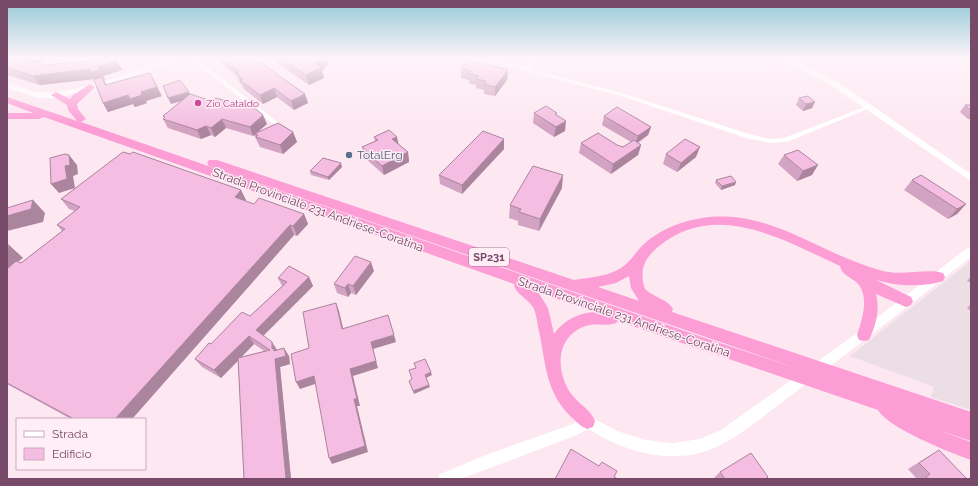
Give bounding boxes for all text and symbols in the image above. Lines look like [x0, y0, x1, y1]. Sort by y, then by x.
marker: Zio Cataldo [193, 98, 203, 108]
place label: Zio Cataldo [206, 98, 259, 109]
place label: TotalErg [357, 148, 403, 162]
marker: TotalErg [344, 150, 354, 160]
street label: Strada Provinciale 231 Andriese-Coratina [211, 165, 425, 255]
road number: SP231 [469, 248, 509, 266]
street label: Strada Provinciale 231 Andriese-Coratina [516, 274, 732, 360]
legend [16, 418, 146, 470]
text: Strada [52, 427, 88, 441]
text: Edificio [52, 447, 92, 461]

